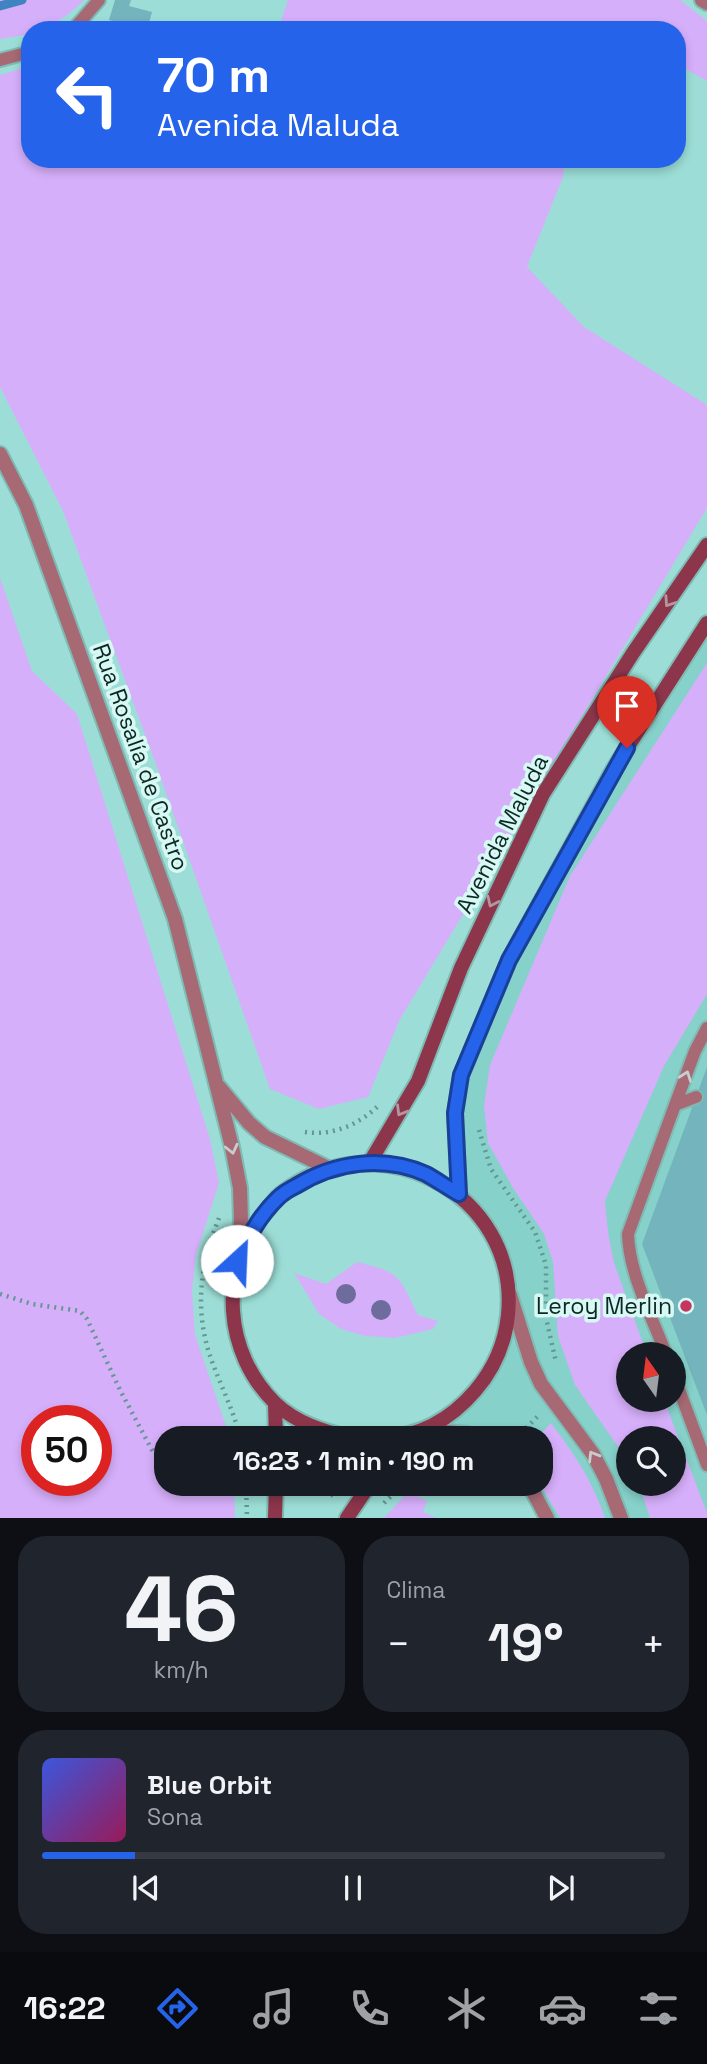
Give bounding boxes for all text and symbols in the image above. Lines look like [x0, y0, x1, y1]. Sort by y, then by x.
text: 70 m [157, 44, 270, 106]
icon: left [42, 49, 133, 140]
text: Avenida Maluda [157, 105, 399, 145]
one-way arrow [664, 594, 677, 607]
street label: Rua Rosalía de Castro [86, 639, 196, 875]
pin [597, 676, 657, 748]
icon: arrive [608, 687, 646, 725]
street label: Avenida Maluda [449, 750, 555, 918]
one-way arrow [486, 895, 500, 908]
one-way arrow [678, 1071, 692, 1083]
one-way arrow [396, 1103, 409, 1116]
one-way arrow [224, 1143, 239, 1155]
position arrow [200, 1224, 274, 1298]
place label: Leroy Merlin [536, 1291, 672, 1321]
marker: Leroy Merlin [678, 1298, 694, 1314]
north arrow [616, 1342, 686, 1412]
map controls [616, 1342, 686, 1496]
speed limit sign: 50 [21, 1405, 112, 1496]
button: search [616, 1426, 686, 1496]
text: 16:23 · 1 min · 190 m [233, 1444, 474, 1478]
one-way arrow [588, 1450, 601, 1463]
text: 46 [124, 1551, 238, 1668]
text: Clima [387, 1575, 446, 1605]
text: 19° [488, 1610, 564, 1676]
text: − [387, 1620, 410, 1668]
text: + [641, 1620, 665, 1668]
text: km/h [154, 1655, 209, 1685]
text: Blue Orbit [147, 1768, 272, 1802]
text: Sona [147, 1802, 203, 1832]
icon: previous [127, 1869, 165, 1907]
icon: pause [334, 1869, 372, 1907]
icon: next [542, 1869, 580, 1907]
icon: directions [153, 1984, 202, 2033]
icon: music [249, 1984, 298, 2033]
icon: phone [345, 1984, 394, 2033]
icon: climate [442, 1984, 491, 2033]
icon: car [538, 1984, 587, 2033]
icon: filters [634, 1984, 683, 2033]
text: 16:22 [24, 1988, 105, 2028]

